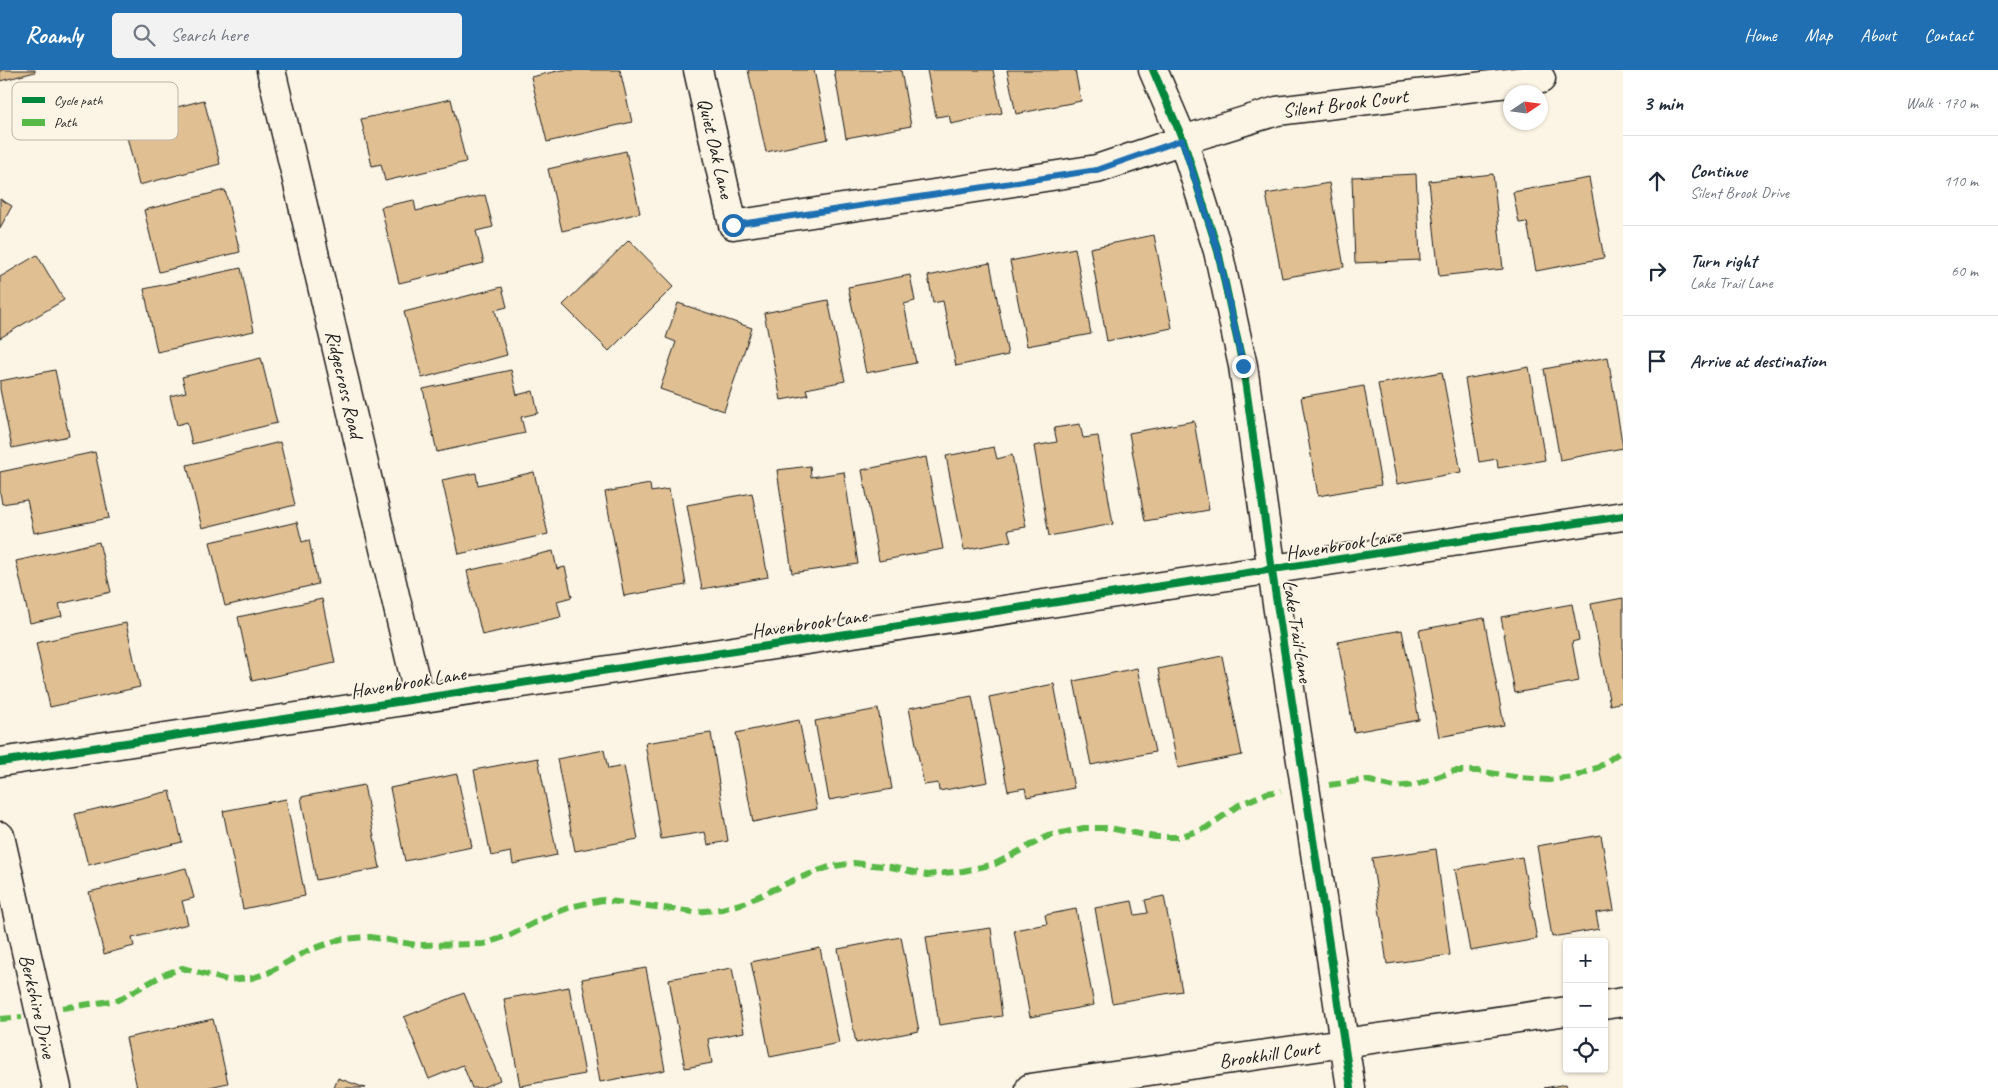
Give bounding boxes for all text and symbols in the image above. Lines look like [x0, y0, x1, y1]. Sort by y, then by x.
search box [112, 13, 462, 58]
text: Roamly [25, 20, 82, 50]
icon: search [130, 21, 158, 49]
text: Search here [170, 23, 248, 47]
text: Home [1744, 24, 1777, 46]
text: Map [1805, 24, 1832, 46]
text: About [1860, 24, 1896, 46]
text: Contact [1924, 24, 1973, 46]
legend [12, 82, 178, 140]
street label: Silent Brook Court [1281, 83, 1411, 124]
north arrow [1503, 85, 1548, 130]
text: 3 min [1643, 90, 1683, 116]
text: Cycle path [54, 92, 103, 109]
text: Walk · 170 m [1906, 93, 1978, 113]
street label: Quiet Oak Lane [692, 96, 739, 202]
text: Path [54, 114, 78, 131]
text: Continue [1690, 159, 1747, 183]
icon: ahead [1643, 167, 1671, 195]
text: 110 m [1944, 171, 1978, 191]
text: Silent Brook Drive [1690, 183, 1789, 203]
route start [722, 214, 745, 237]
text: Turn right [1690, 249, 1757, 273]
icon: right [1643, 257, 1671, 285]
text: 60 m [1951, 261, 1978, 281]
text: Lake Trail Lane [1690, 273, 1773, 293]
street label: Ridgecross Road [320, 328, 370, 443]
icon: arrive [1643, 347, 1671, 375]
text: Arrive at destination [1690, 349, 1826, 373]
route end [1232, 355, 1255, 378]
street label: Havenbrook Lane [1284, 523, 1404, 566]
street label: Lake Trail Lane [1277, 578, 1318, 686]
street label: Havenbrook Lane [750, 603, 870, 644]
street label: Havenbrook Lane [349, 661, 469, 704]
map controls [1563, 938, 1608, 1073]
button: + [1563, 938, 1608, 983]
street label: Berkshire Drive [13, 952, 62, 1062]
button: − [1563, 983, 1608, 1028]
button: locate [1563, 1028, 1608, 1073]
street label: Brookhill Court [1217, 1035, 1323, 1074]

